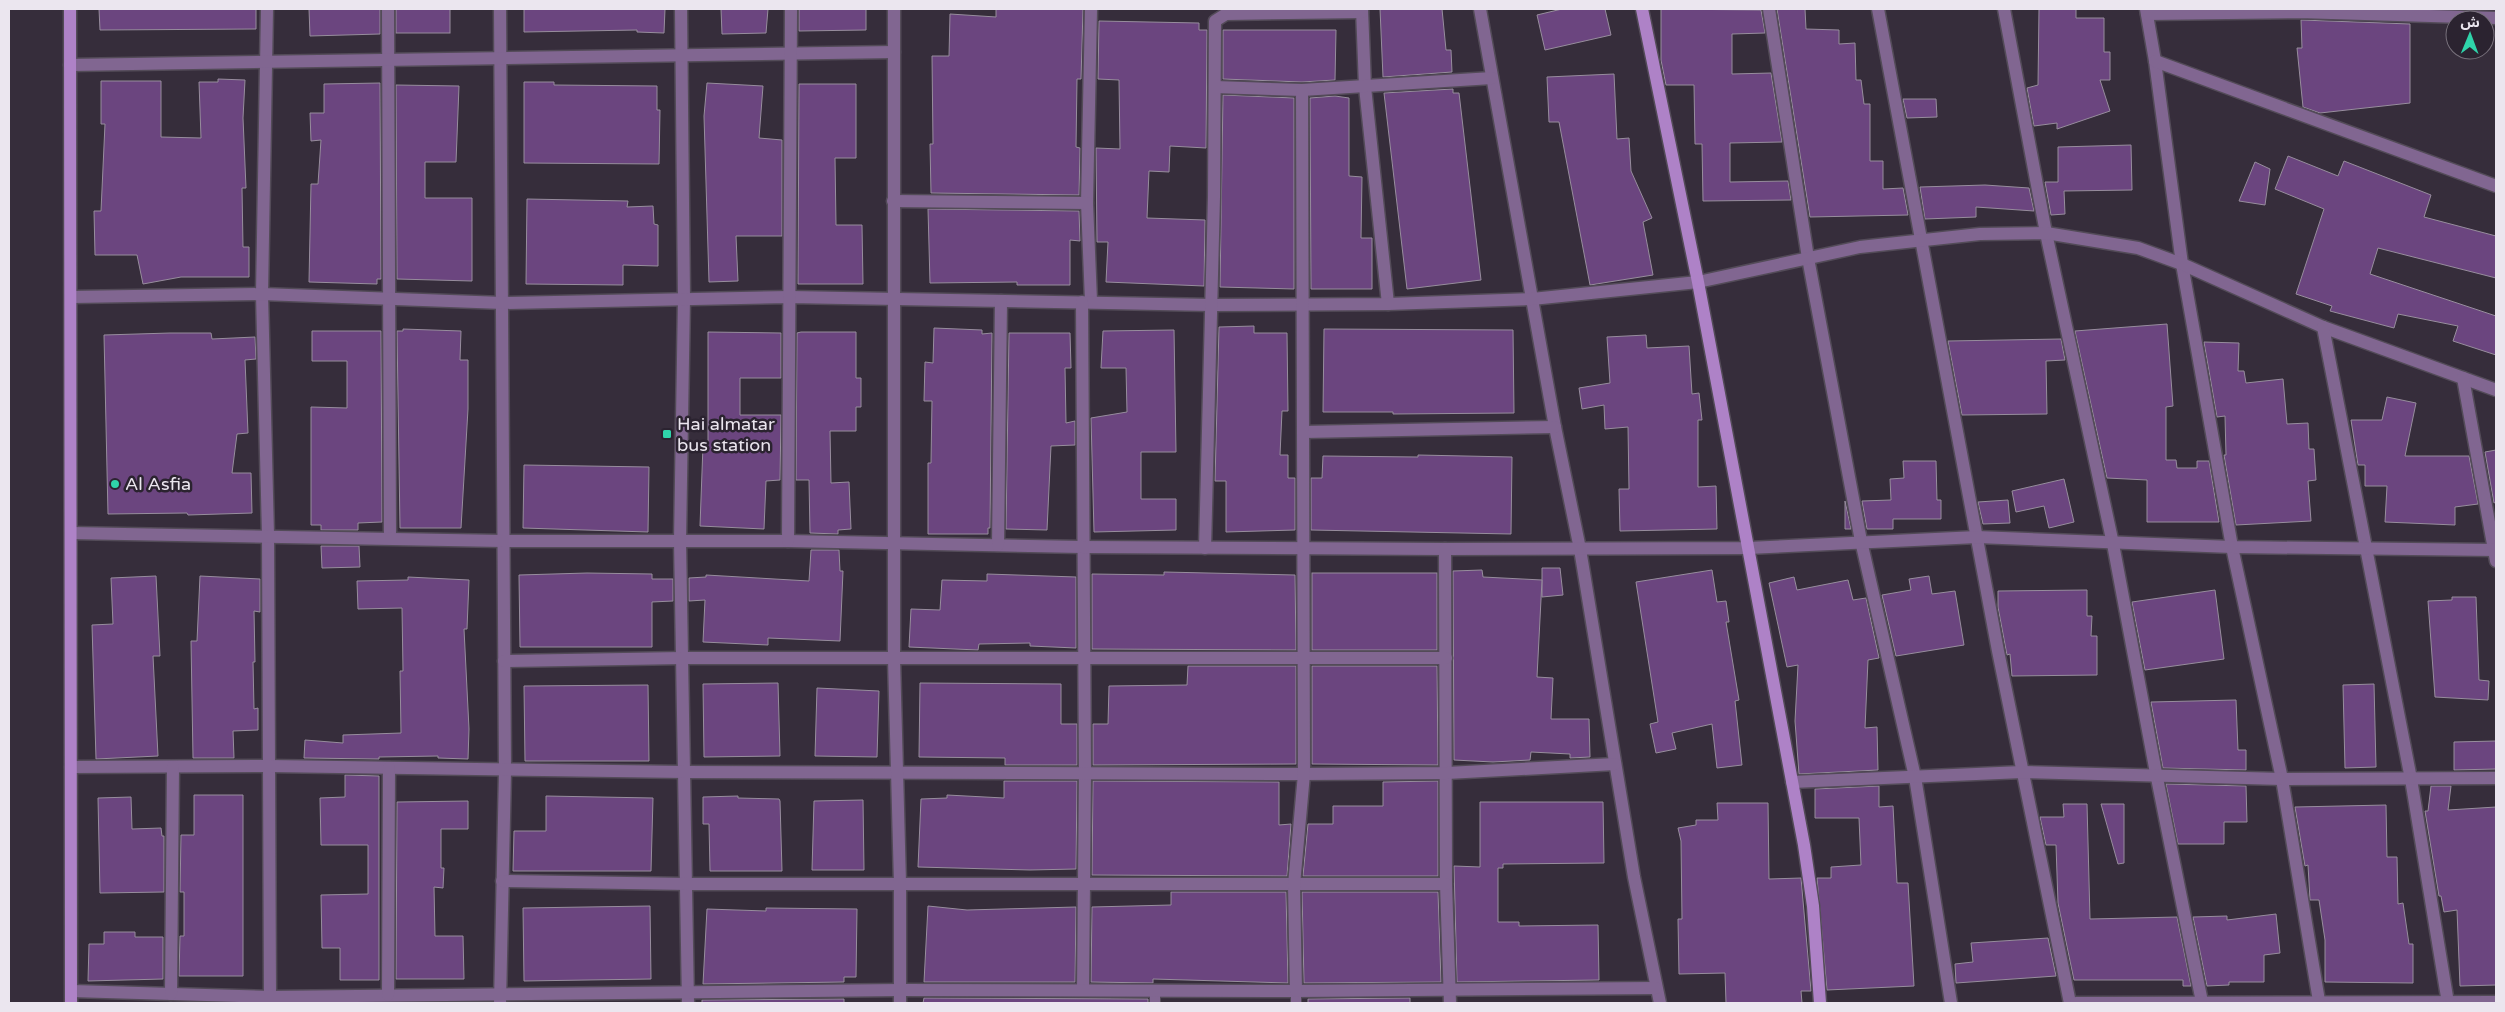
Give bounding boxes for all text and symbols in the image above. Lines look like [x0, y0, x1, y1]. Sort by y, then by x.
north arrow [2445, 10, 2495, 60]
text: ش [2460, 14, 2480, 31]
place label: Hai almatar bus station [677, 413, 775, 456]
marker: Hai almatar bus station [661, 428, 673, 440]
place label: Al Asfia [125, 473, 191, 495]
marker: Al Asfia [109, 478, 121, 490]

